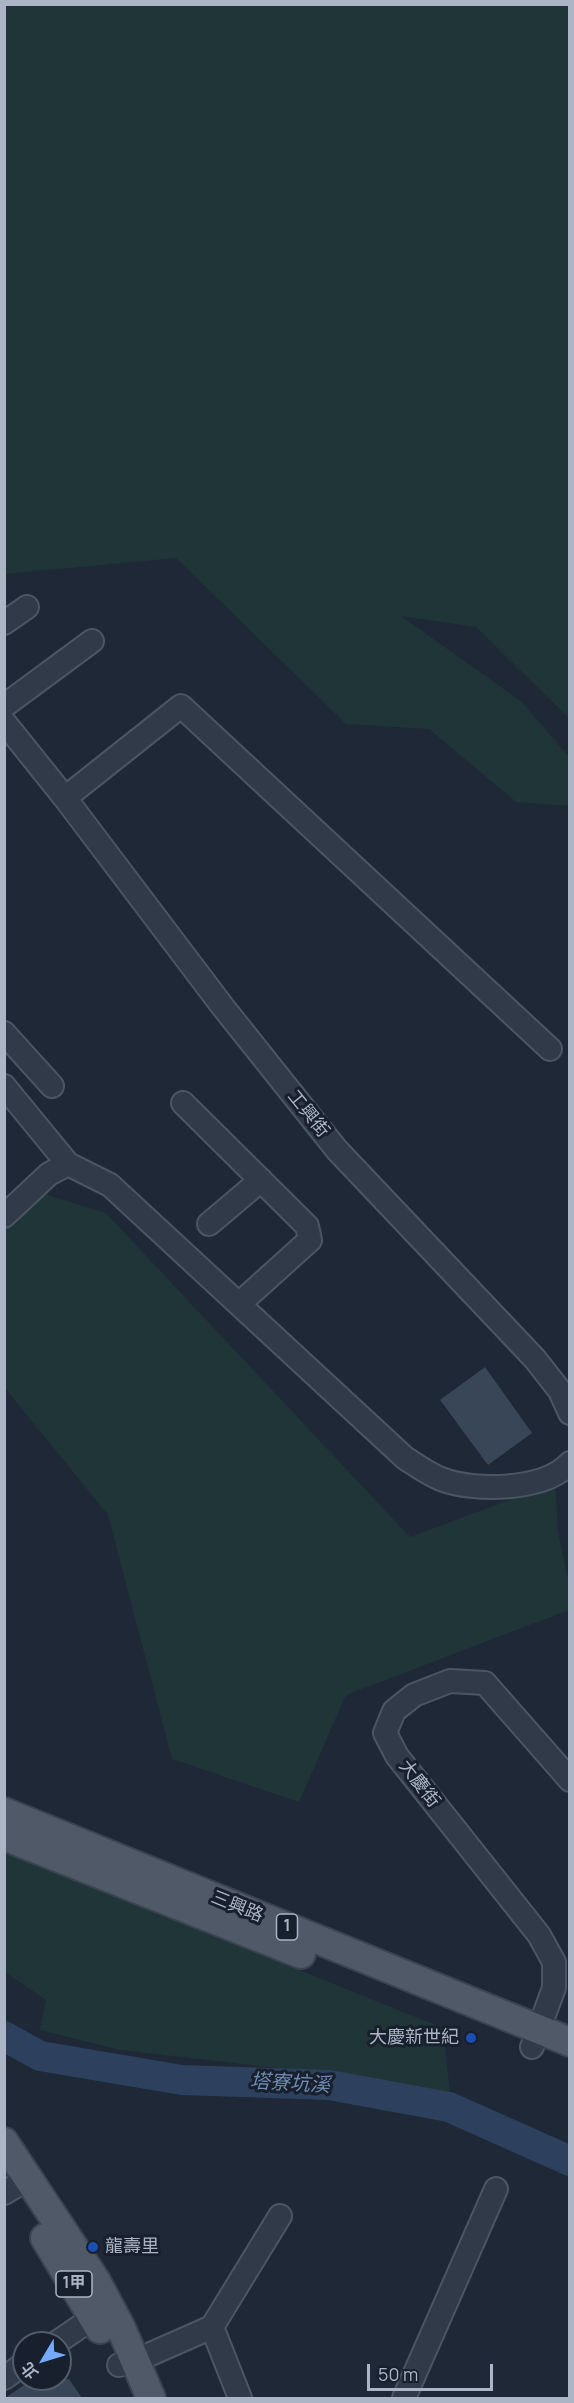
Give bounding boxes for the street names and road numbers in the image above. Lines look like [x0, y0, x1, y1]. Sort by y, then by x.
street label: 工興街 [283, 1086, 333, 1142]
street label: 大慶街 [394, 1756, 444, 1812]
street label: 三興路 [208, 1887, 266, 1927]
road number: 1 [276, 1914, 298, 1940]
road number: 1甲 [56, 2271, 92, 2297]

